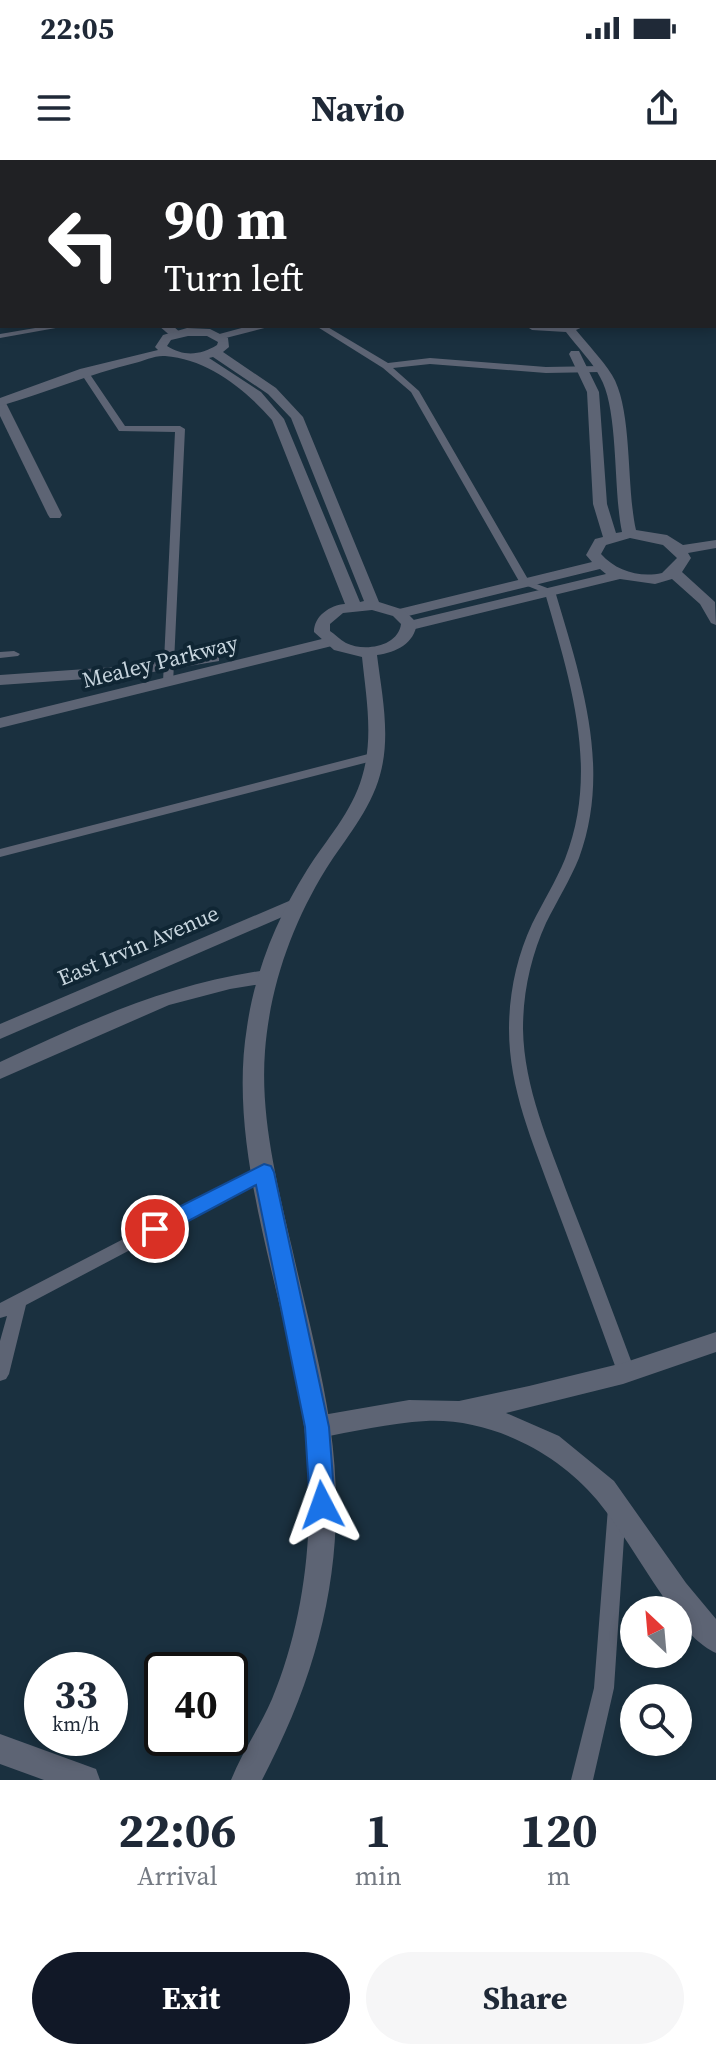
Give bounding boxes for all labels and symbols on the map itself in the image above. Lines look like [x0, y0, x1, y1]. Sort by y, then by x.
street label: Mealey Parkway [79, 627, 242, 695]
street label: East Irvin Avenue [53, 898, 223, 992]
pin [121, 1195, 189, 1263]
position arrow [280, 1463, 364, 1547]
north arrow [620, 1596, 692, 1668]
speed limit sign: 40 [144, 1652, 248, 1756]

